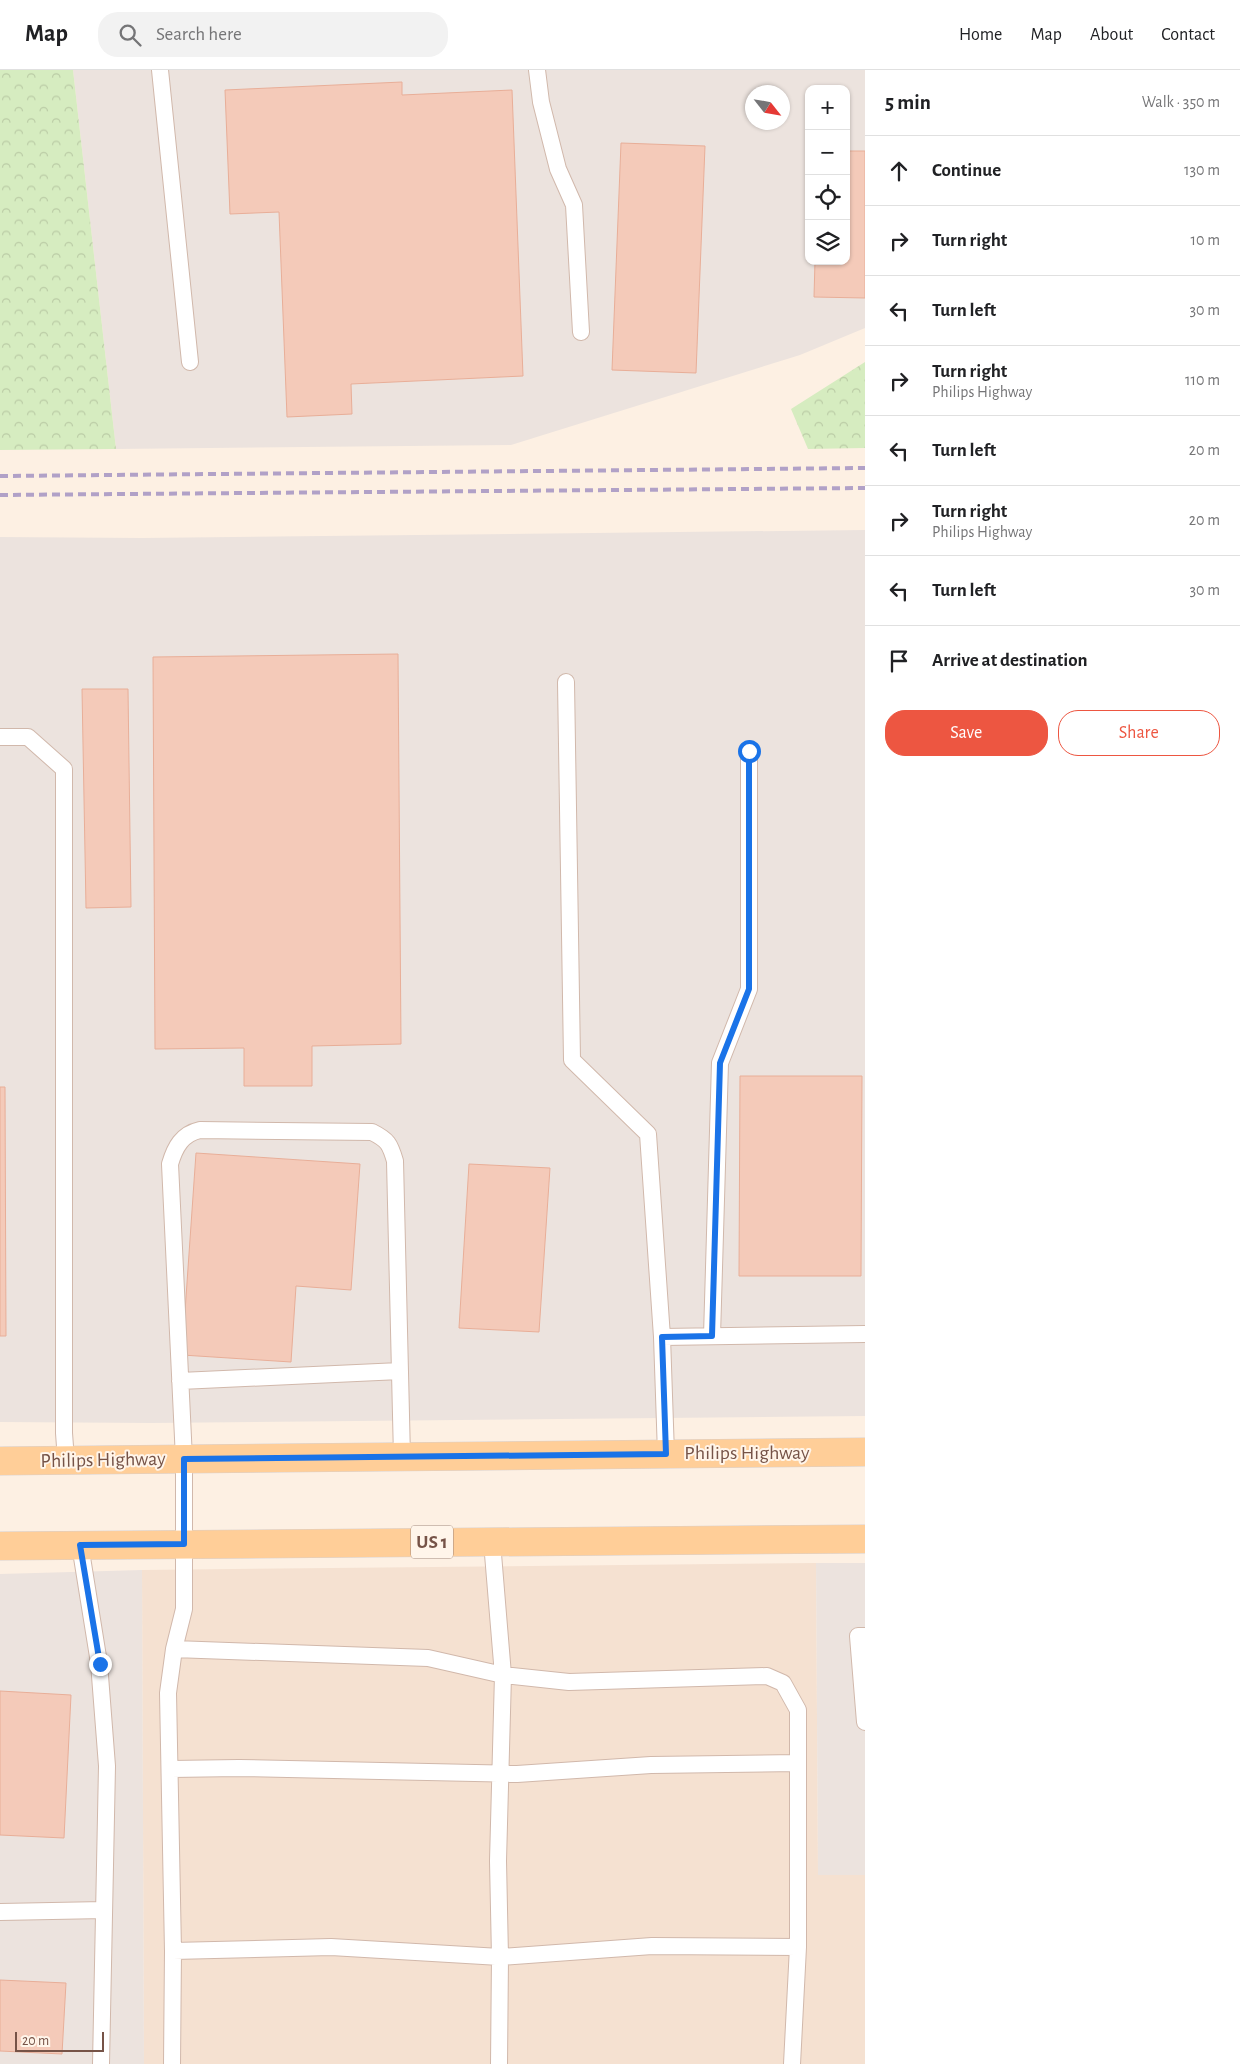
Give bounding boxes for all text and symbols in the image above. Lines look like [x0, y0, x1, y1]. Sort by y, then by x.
search box [98, 12, 448, 57]
icon: search [116, 21, 144, 49]
text: Map [25, 22, 68, 46]
text: Search here [156, 25, 242, 44]
text: Home [959, 26, 1002, 44]
text: Map [1030, 26, 1062, 44]
text: About [1090, 26, 1133, 44]
text: Contact [1161, 26, 1215, 44]
north arrow [745, 85, 790, 130]
map controls [805, 85, 850, 265]
button: + [805, 85, 850, 130]
text: 5 min [885, 92, 931, 113]
text: Walk · 350 m [1142, 94, 1220, 110]
button: − [805, 130, 850, 175]
icon: ahead [885, 157, 913, 185]
text: Continue [932, 161, 1001, 180]
text: 130 m [1184, 162, 1220, 178]
button: locate [805, 175, 850, 220]
button: layers [805, 220, 850, 265]
icon: right [885, 227, 913, 255]
text: Turn right [932, 231, 1007, 250]
text: 10 m [1191, 232, 1220, 248]
icon: left [885, 297, 913, 325]
text: Turn left [932, 301, 996, 320]
text: 30 m [1190, 302, 1220, 318]
text: Turn right [932, 362, 1007, 381]
icon: right [885, 367, 913, 395]
text: 110 m [1185, 372, 1220, 388]
text: Philips Highway [932, 384, 1032, 400]
icon: left [885, 437, 913, 465]
text: Turn left [932, 441, 996, 460]
text: 20 m [1189, 442, 1220, 458]
text: Turn right [932, 502, 1007, 521]
icon: right [885, 507, 913, 535]
text: 20 m [1189, 512, 1220, 528]
text: Philips Highway [932, 524, 1032, 540]
icon: left [885, 577, 913, 605]
text: Turn left [932, 581, 996, 600]
text: 30 m [1190, 582, 1220, 598]
icon: arrive [885, 647, 913, 675]
text: Arrive at destination [932, 651, 1088, 670]
button: Save [885, 710, 1048, 756]
button: Share [1058, 710, 1220, 756]
route start [738, 740, 761, 763]
street label: Philips Highway [684, 1443, 810, 1463]
street label: Philips Highway [40, 1449, 166, 1471]
road number: US 1 [411, 1525, 453, 1558]
route end [89, 1653, 112, 1676]
scale bar [15, 2029, 104, 2052]
text: 20 m [22, 2034, 49, 2048]

